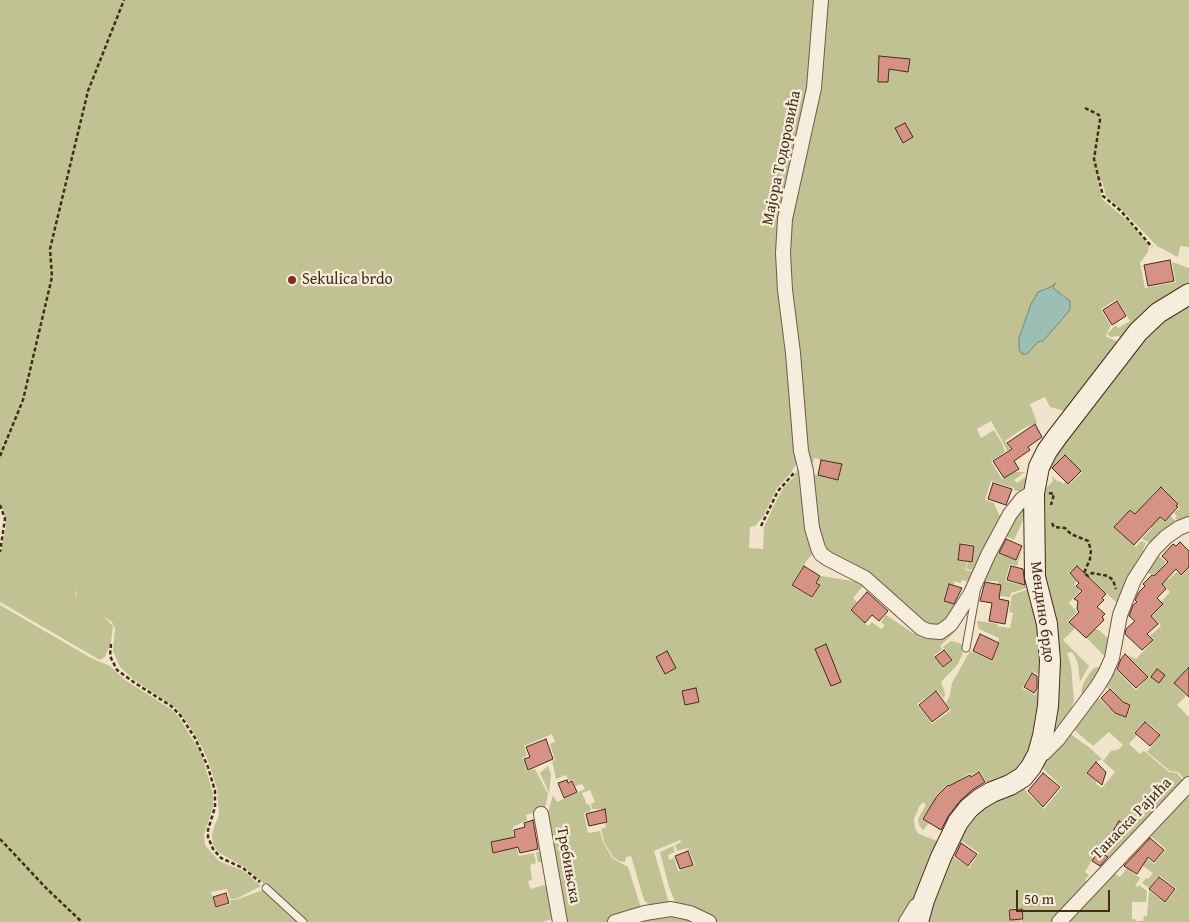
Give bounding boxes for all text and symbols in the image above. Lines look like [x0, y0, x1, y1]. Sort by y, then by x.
street label: Мајора Тодоровића [758, 89, 806, 227]
place label: Sekulica brdo [302, 270, 393, 290]
marker: Sekulica brdo [286, 274, 298, 286]
street label: Мендино брдо [1025, 560, 1059, 664]
street label: Танаска Рајића [1088, 774, 1176, 864]
street label: Требињска [552, 825, 584, 905]
scale bar [1019, 880, 1113, 912]
text: 50 m [1024, 888, 1054, 909]

